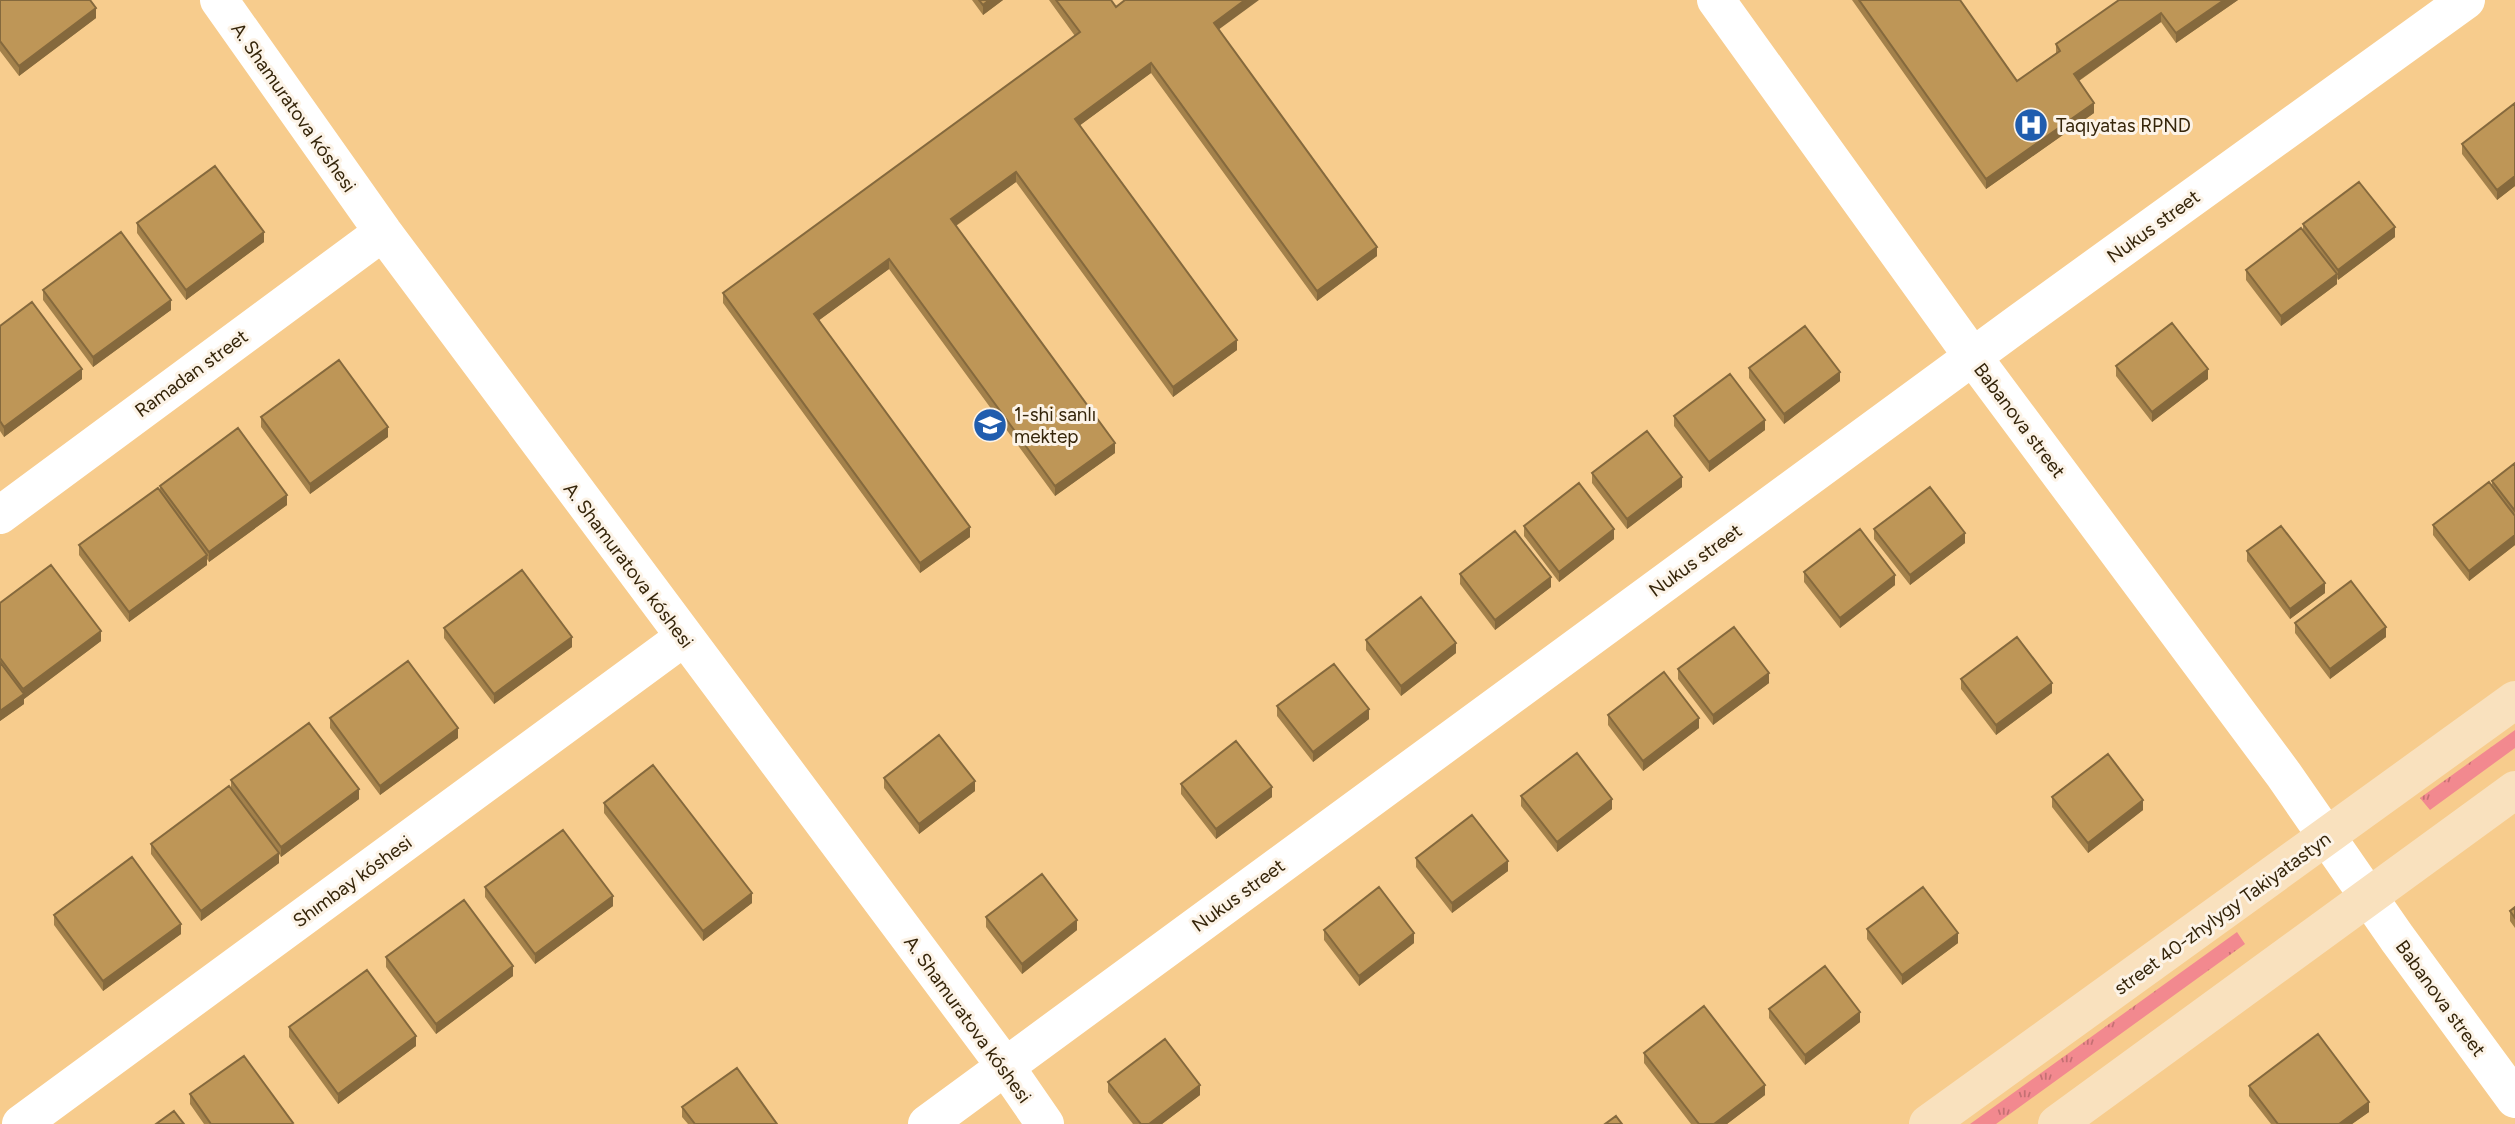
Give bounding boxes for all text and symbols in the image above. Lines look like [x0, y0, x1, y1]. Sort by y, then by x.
street label: A. Shamuratova kóshesi [226, 18, 361, 196]
hospital icon: Taqıyatas RPND [2012, 106, 2050, 144]
place label: Taqıyatas RPND [2056, 114, 2191, 137]
street label: Nukus street [2102, 185, 2204, 268]
street label: Ramadan street [130, 325, 252, 422]
street label: Babanova street [1969, 358, 2070, 482]
place label: 1-shi sanlı mektep [1014, 403, 1096, 448]
school or university icon: 1-shi sanlı mektep [971, 406, 1009, 444]
street label: A. Shamuratova kóshesi [559, 478, 698, 653]
street label: Nukus street [1644, 519, 1746, 602]
street label: street 40-zhylygy Takiyatastyn [2110, 827, 2335, 1000]
street label: Shımbay kóshesi [288, 831, 416, 932]
street label: Nukus street [1187, 854, 1289, 937]
street label: A. Shamuratova kóshesi [899, 931, 1036, 1108]
street label: Babanova street [2391, 936, 2490, 1061]

